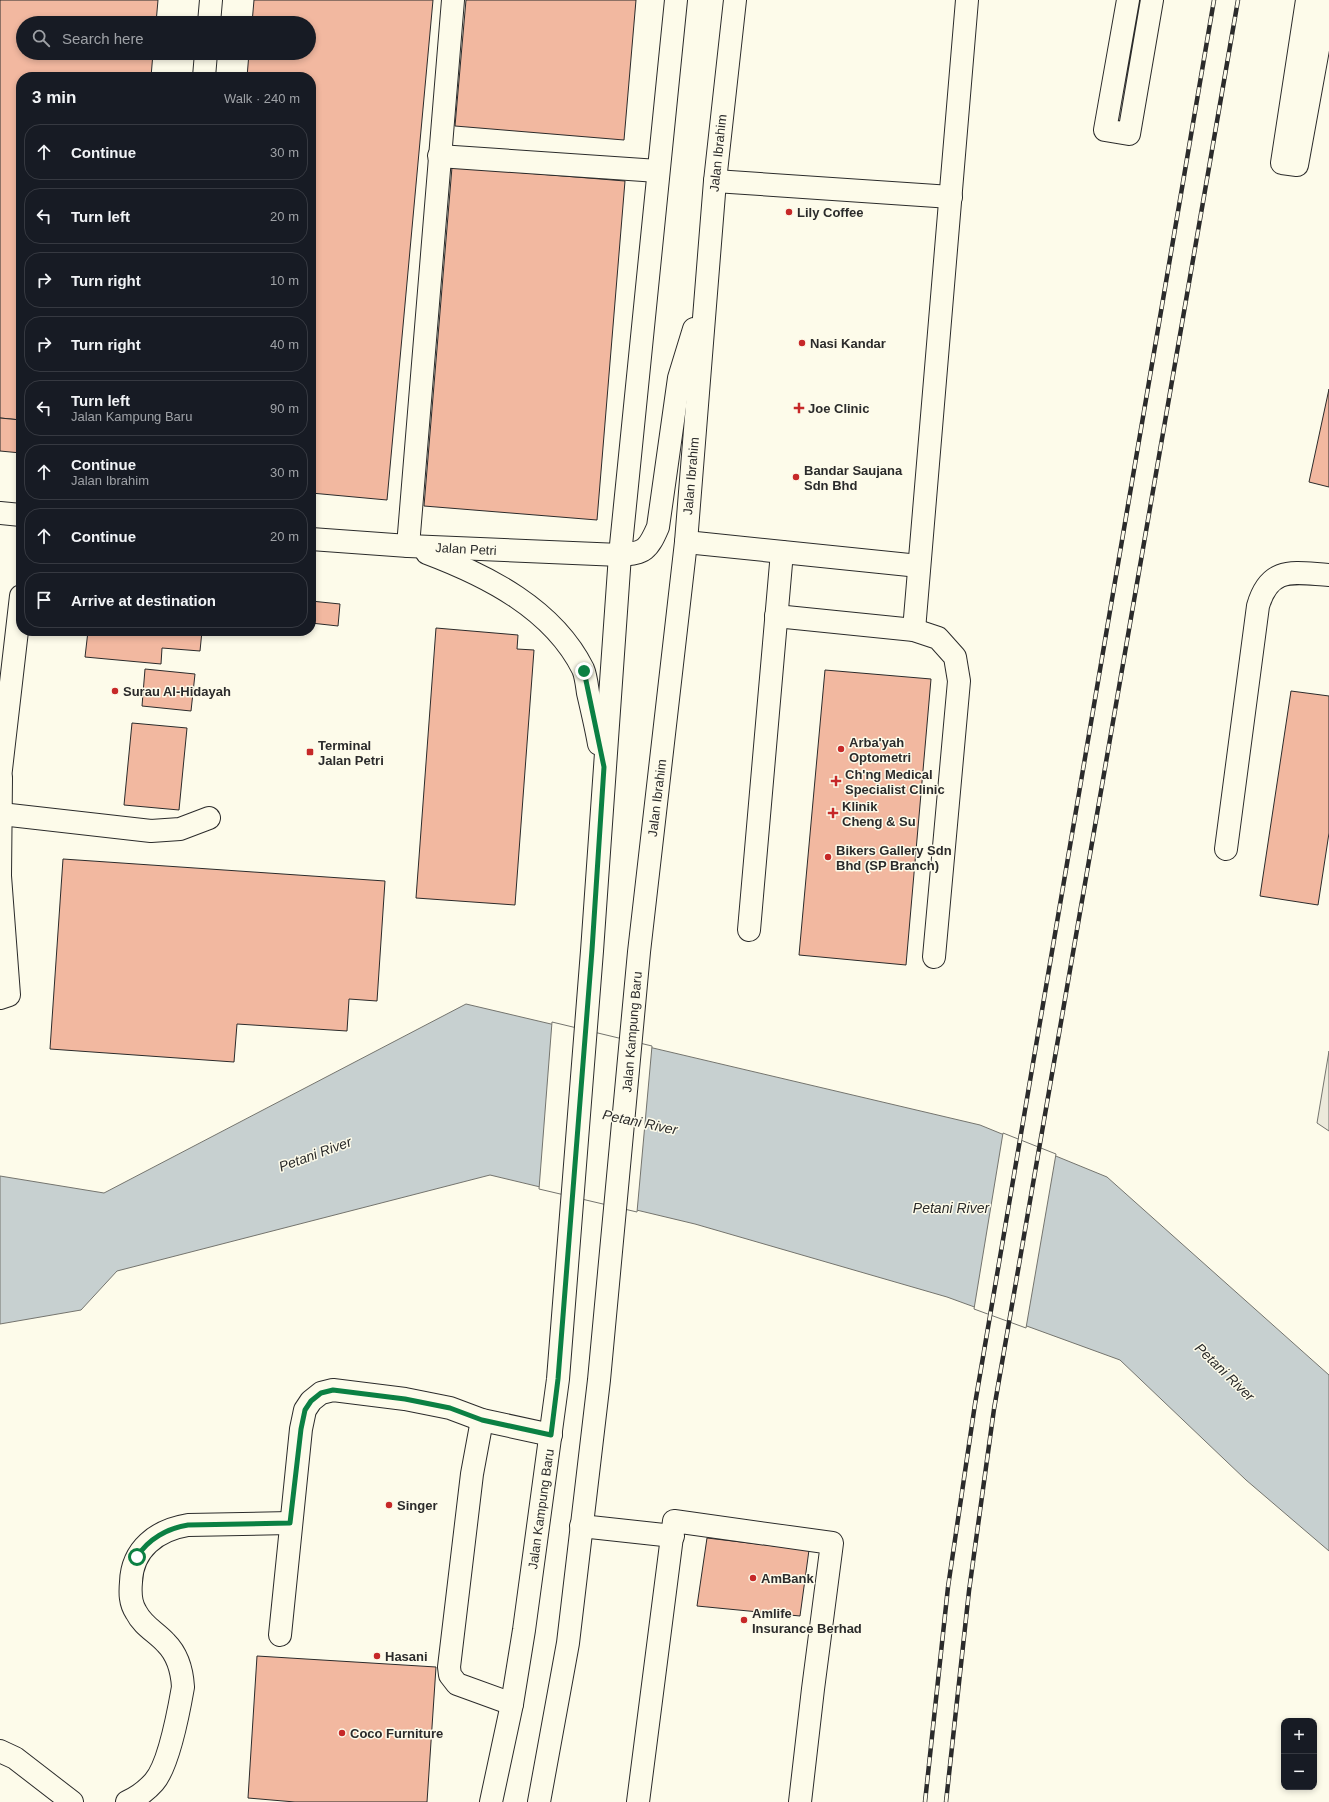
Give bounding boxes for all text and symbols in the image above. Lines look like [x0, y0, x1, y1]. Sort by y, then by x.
search box [16, 16, 316, 60]
icon: search [30, 27, 52, 49]
text: Search here [62, 30, 144, 47]
text: 3 min [32, 88, 76, 107]
text: Walk · 240 m [224, 91, 300, 106]
street label: Jalan Ibrahim [706, 113, 730, 193]
icon: ahead [33, 141, 55, 163]
text: Continue [71, 144, 136, 161]
text: 30 m [270, 145, 299, 160]
icon: left [33, 205, 55, 227]
place label: Lily Coffee [797, 205, 863, 220]
marker: Lily Coffee [784, 207, 794, 217]
text: Turn left [71, 208, 130, 225]
text: 20 m [270, 209, 299, 224]
icon: right [33, 269, 55, 291]
text: Turn right [71, 272, 141, 289]
text: 10 m [270, 273, 299, 288]
icon: right [33, 333, 55, 355]
text: Turn right [71, 336, 141, 353]
place label: Nasi Kandar [810, 336, 886, 351]
text: 40 m [270, 337, 299, 352]
marker: Nasi Kandar [797, 338, 807, 348]
text: Turn left [71, 392, 130, 409]
icon: left [33, 397, 55, 419]
text: 90 m [270, 401, 299, 416]
place label: Joe Clinic [808, 401, 869, 416]
marker: Joe Clinic [793, 402, 805, 414]
text: Jalan Kampung Baru [71, 409, 192, 424]
street label: Jalan Ibrahim [680, 436, 702, 516]
text: Continue [71, 456, 136, 473]
icon: ahead [33, 461, 55, 483]
place label: Bandar Saujana Sdn Bhd [804, 463, 903, 493]
text: 30 m [270, 465, 299, 480]
marker: Bandar Saujana Sdn Bhd [791, 472, 801, 482]
text: Jalan Ibrahim [71, 473, 149, 488]
icon: ahead [33, 525, 55, 547]
text: Continue [71, 528, 136, 545]
text: 20 m [270, 529, 299, 544]
street label: Jalan Petri [435, 540, 497, 558]
icon: arrive [33, 589, 55, 611]
text: Arrive at destination [71, 592, 216, 609]
route end [575, 662, 593, 680]
place label: Surau Al-Hidayah [123, 684, 231, 699]
marker: Surau Al-Hidayah [110, 686, 120, 696]
place label: Arba'yah Optometri [849, 735, 911, 765]
place label: Terminal Jalan Petri [318, 738, 384, 768]
marker: Arba'yah Optometri [836, 744, 846, 754]
marker: Terminal Jalan Petri [305, 747, 315, 757]
street label: Jalan Ibrahim [645, 758, 669, 838]
place label: Ch'ng Medical Specialist Clinic [845, 767, 945, 797]
marker: Ch'ng Medical Specialist Clinic [830, 775, 842, 787]
place label: Klinik Cheng & Su [842, 799, 916, 829]
marker: Klinik Cheng & Su [827, 807, 839, 819]
place label: Bikers Gallery Sdn Bhd (SP Branch) [836, 843, 952, 873]
marker: Bikers Gallery Sdn Bhd (SP Branch) [823, 852, 833, 862]
street label: Jalan Kampung Baru [619, 971, 645, 1093]
water label: Petani River [601, 1106, 680, 1138]
water label: Petani River [276, 1133, 355, 1175]
water label: Petani River [913, 1200, 990, 1216]
water label: Petani River [1192, 1340, 1259, 1405]
street label: Jalan Kampung Baru [525, 1448, 557, 1570]
place label: Singer [397, 1498, 437, 1513]
marker: Singer [384, 1500, 394, 1510]
route start [128, 1548, 146, 1566]
place label: AmBank [761, 1571, 815, 1586]
marker: AmBank [748, 1573, 758, 1583]
place label: Amlife Insurance Berhad [752, 1606, 862, 1636]
marker: Amlife Insurance Berhad [739, 1615, 749, 1625]
place label: Hasani [385, 1649, 428, 1664]
marker: Hasani [372, 1651, 382, 1661]
map controls [1281, 1718, 1317, 1790]
button: + [1281, 1718, 1317, 1754]
place label: Coco Furniture [350, 1726, 443, 1741]
marker: Coco Furniture [337, 1728, 347, 1738]
button: − [1281, 1754, 1317, 1790]

